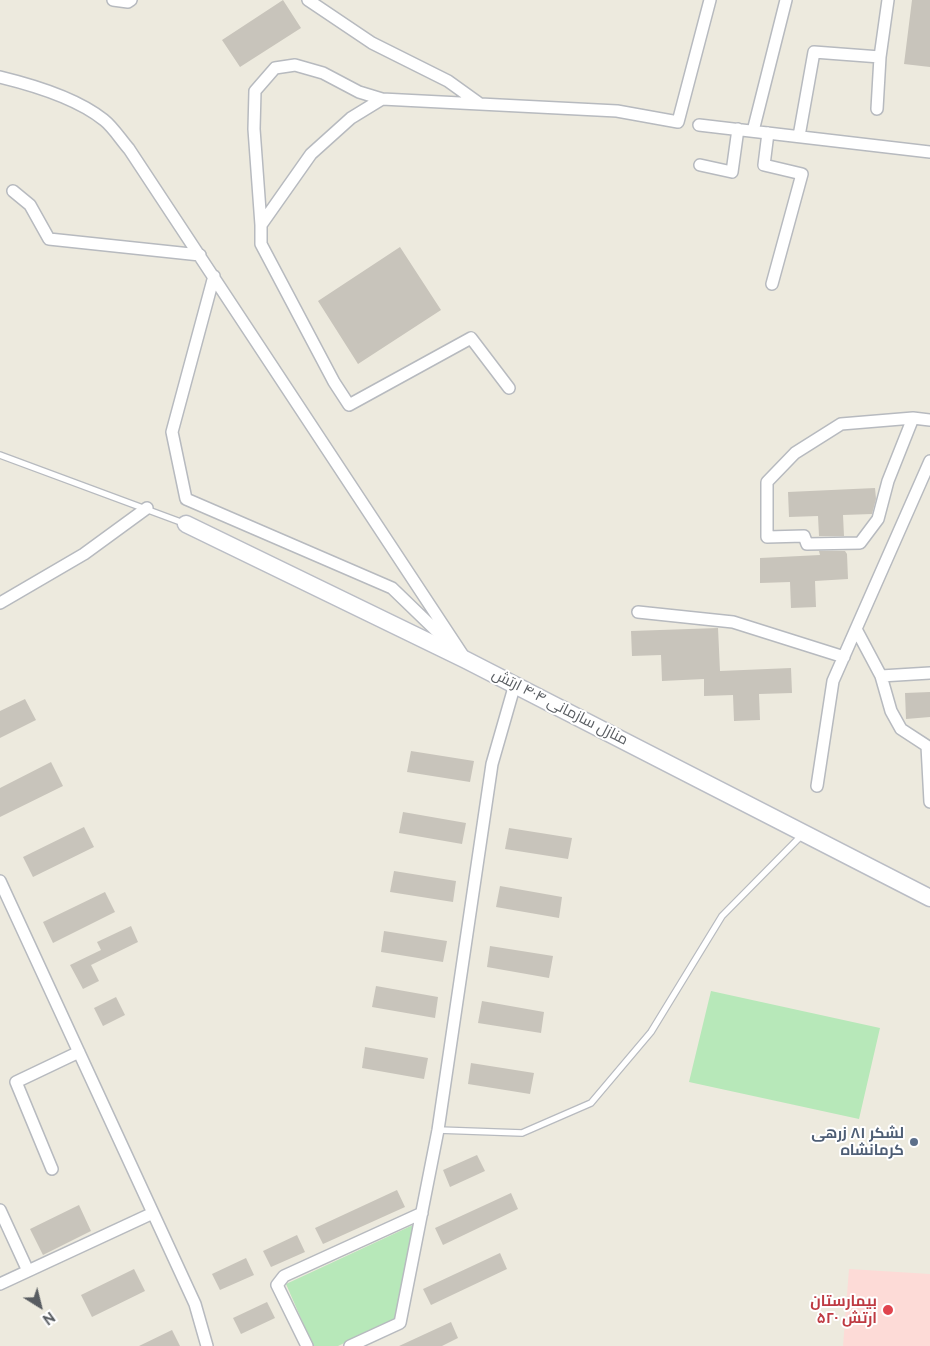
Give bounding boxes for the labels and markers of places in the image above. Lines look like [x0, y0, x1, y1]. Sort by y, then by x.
place label: لشکر ۸۱ زرهی کرمانشاه [811, 1124, 904, 1159]
marker: لشکر ۸۱ زرهی کرمانشاه [908, 1136, 920, 1148]
place label: بیمارستان ۵۲۰ ارتش [810, 1292, 877, 1327]
marker: بیمارستان ۵۲۰ ارتش [881, 1303, 895, 1317]

